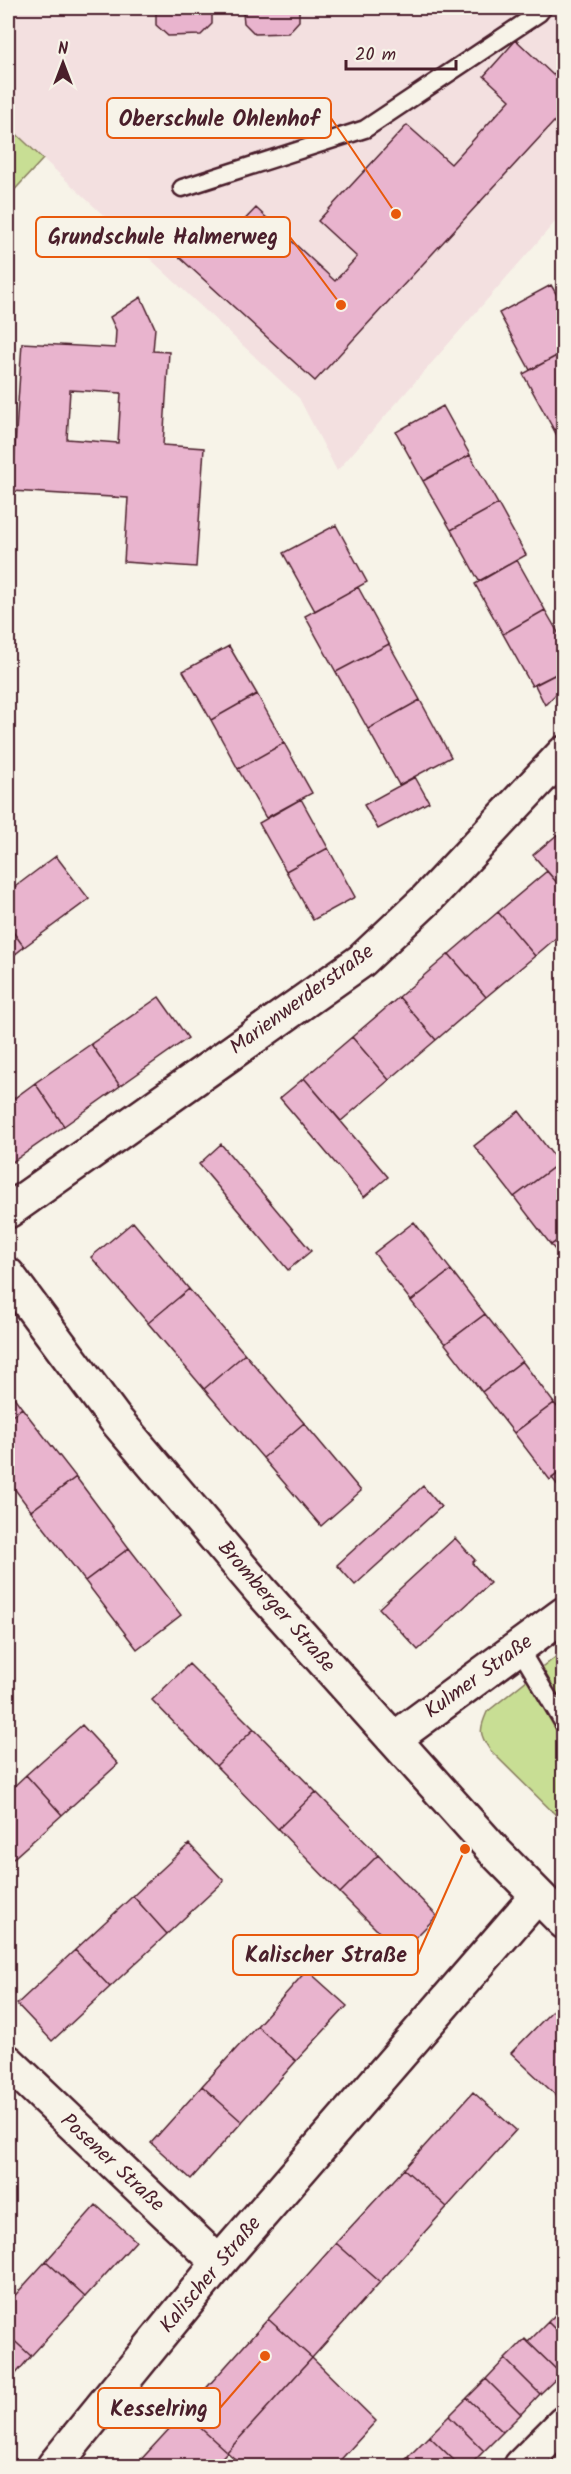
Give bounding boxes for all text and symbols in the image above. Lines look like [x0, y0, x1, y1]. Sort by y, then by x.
north arrow [33, 33, 93, 93]
scale bar [346, 33, 456, 71]
text: N [58, 37, 68, 62]
text: 20 m [355, 41, 396, 70]
callout: Oberschule Ohlenhof [107, 98, 331, 138]
text: Oberschule Ohlenhof [119, 103, 322, 138]
callout: Grundschule Halmerweg [36, 217, 290, 257]
text: Grundschule Halmerweg [48, 221, 278, 256]
street label: Marienwerderstraße [223, 936, 382, 1064]
street label: Bromberger Straße [209, 1533, 343, 1681]
street label: Kulmer Straße [418, 1626, 541, 1728]
callout: Kalischer Straße [233, 1935, 418, 1975]
text: Kalischer Straße [245, 1939, 407, 1974]
street label: Posener Straße [52, 2106, 172, 2221]
street label: Kalischer Straße [152, 2209, 270, 2341]
callout: Kesselring [98, 2388, 220, 2428]
text: Kesselring [110, 2393, 208, 2428]

